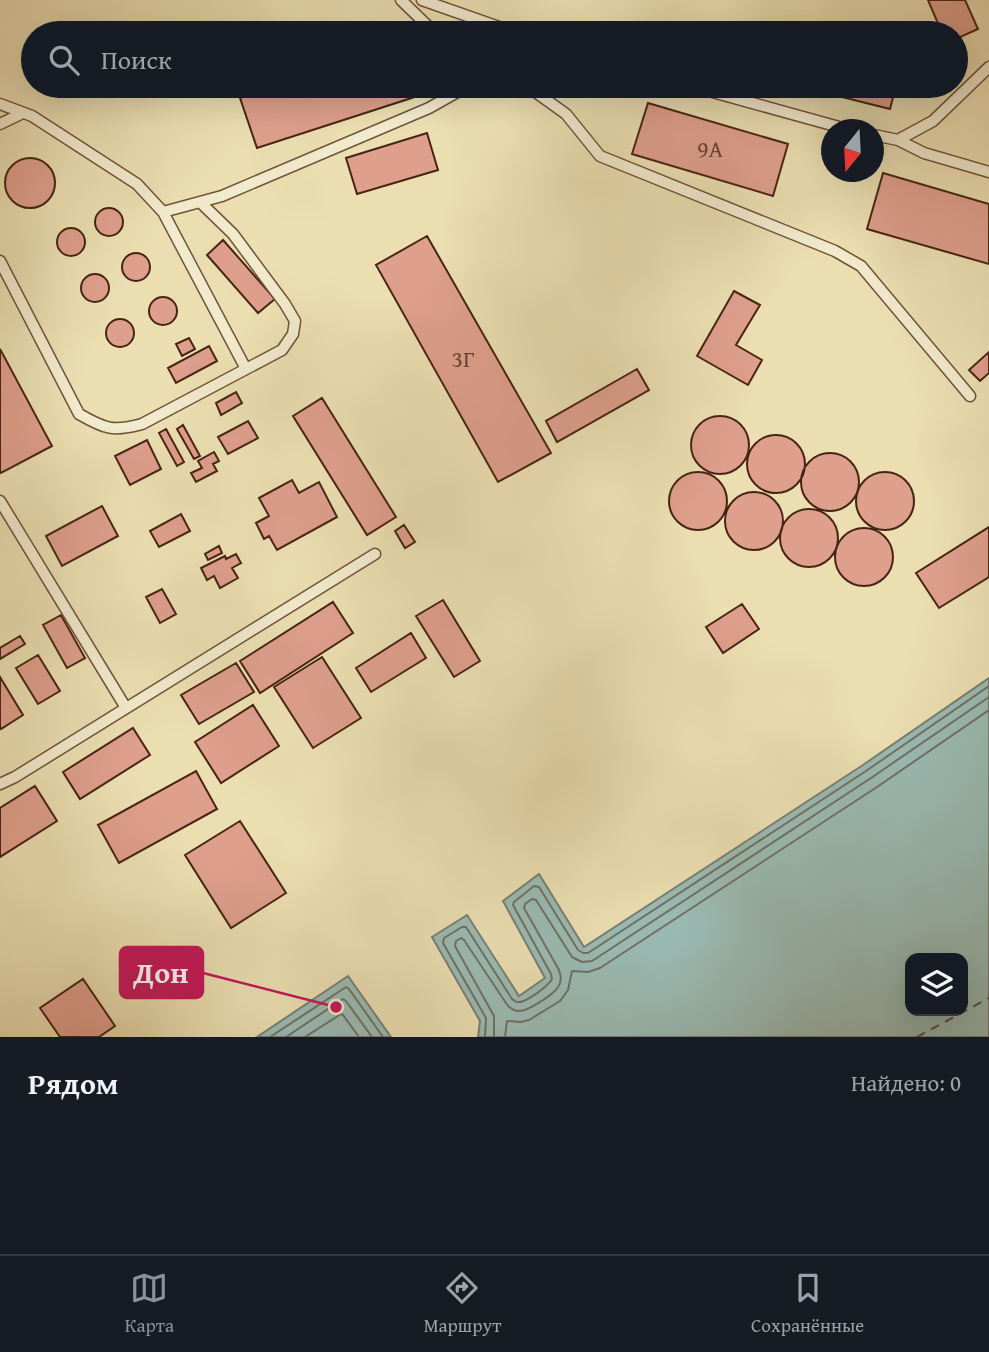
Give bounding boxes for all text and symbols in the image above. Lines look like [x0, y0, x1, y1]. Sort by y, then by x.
search box [21, 21, 968, 98]
text: Поиск [101, 40, 172, 79]
icon: search [45, 41, 83, 79]
north arrow [821, 119, 884, 182]
house number: 9А [697, 131, 724, 166]
house number: 3Г [451, 341, 475, 376]
callout: Дон [120, 947, 203, 998]
text: Дон [132, 950, 189, 994]
map controls [905, 953, 968, 1016]
button: layers [905, 953, 968, 1016]
text: Рядом [28, 1061, 119, 1105]
text: Найдено: 0 [851, 1066, 961, 1099]
tab: Карта [125, 1269, 174, 1339]
tab: Маршрут [424, 1269, 501, 1339]
tab: Сохранённые [751, 1269, 864, 1339]

